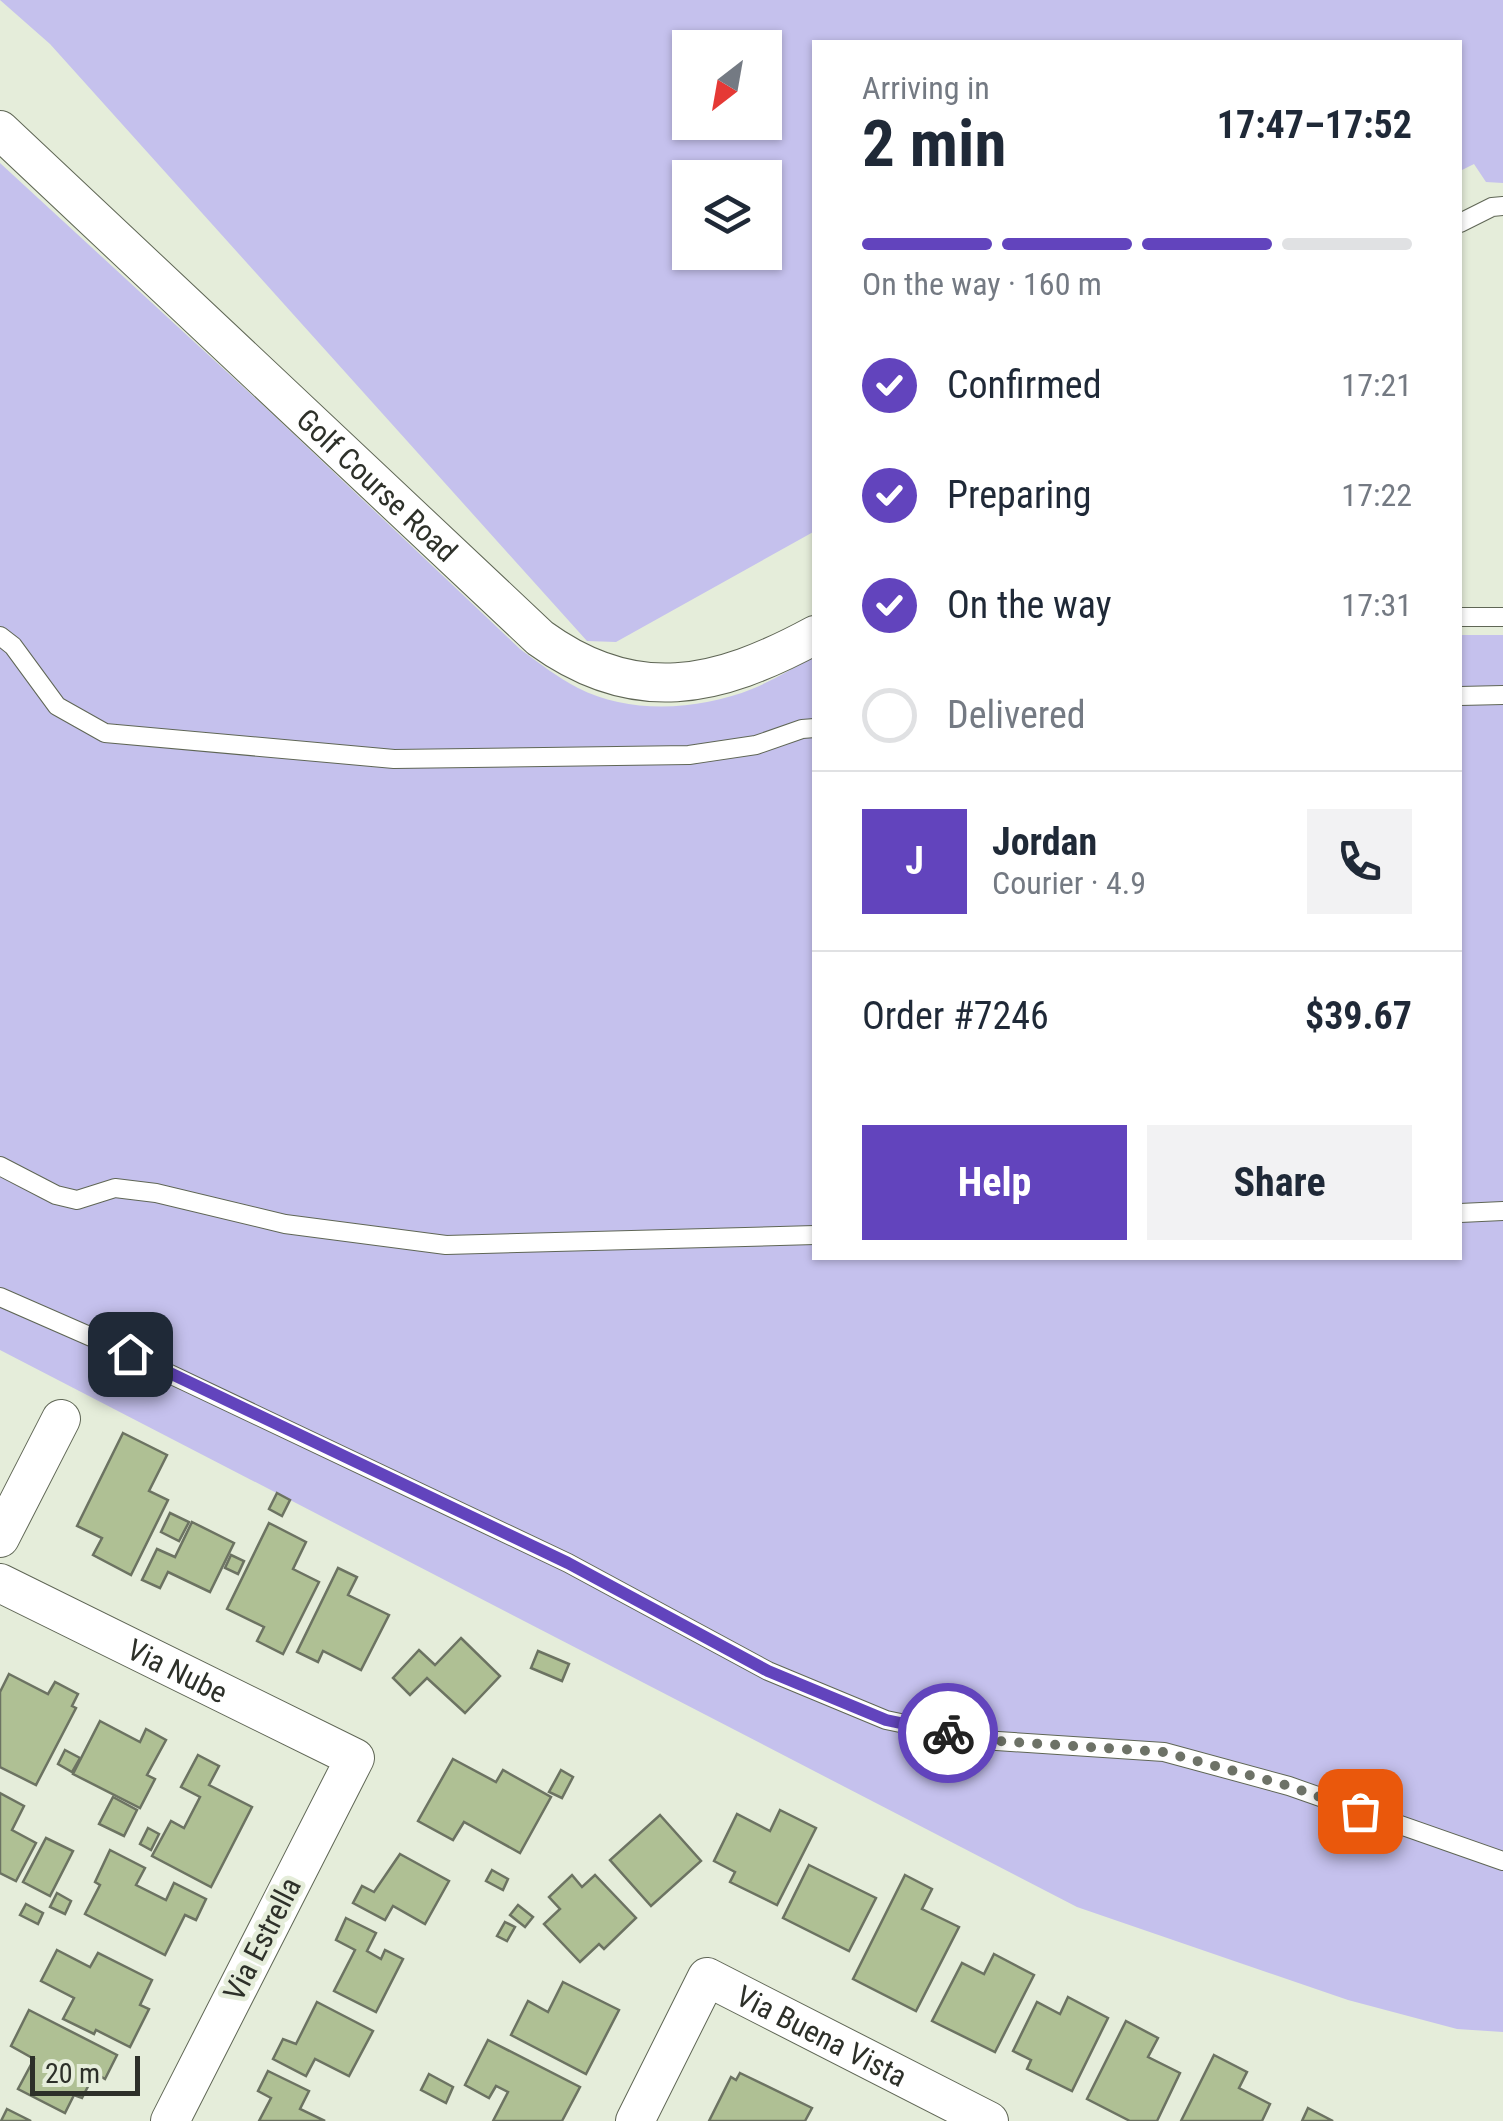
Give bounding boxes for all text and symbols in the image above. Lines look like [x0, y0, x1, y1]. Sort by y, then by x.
north arrow [672, 30, 782, 140]
map controls [672, 30, 782, 270]
text: Arriving in [862, 69, 990, 107]
text: 17:47–17:52 [1217, 103, 1412, 147]
text: 2 min [862, 106, 1006, 182]
button: layers [672, 160, 782, 270]
text: On the way · 160 m [862, 265, 1102, 303]
icon: check [862, 358, 917, 413]
text: Confirmed [947, 363, 1102, 407]
text: 17:21 [1341, 366, 1412, 404]
street label: Golf Course Road [290, 401, 465, 568]
icon: check [862, 468, 917, 523]
text: Preparing [947, 473, 1092, 517]
text: 17:22 [1341, 476, 1412, 514]
icon: check [862, 578, 917, 633]
text: On the way [947, 583, 1112, 627]
text: 17:31 [1341, 586, 1412, 624]
text: Delivered [947, 693, 1086, 737]
button: phone [1307, 809, 1412, 914]
text: Jordan [992, 820, 1097, 864]
text: J [905, 839, 924, 883]
text: Courier · 4.9 [992, 864, 1146, 902]
text: Order #7246 [862, 994, 1049, 1038]
text: $39.67 [1305, 994, 1412, 1038]
button: Help [862, 1125, 1127, 1240]
button: Share [1147, 1125, 1412, 1240]
pin [88, 1312, 173, 1397]
icon: home [103, 1327, 158, 1382]
street label: Via Nube [122, 1631, 233, 1710]
courier [898, 1683, 998, 1783]
icon: bike [921, 1706, 976, 1761]
pin [1318, 1769, 1403, 1854]
icon: bag [1333, 1784, 1388, 1839]
street label: Via Estrella [216, 1872, 308, 2006]
street label: Via Buena Vista [731, 1978, 913, 2094]
scale bar [30, 2051, 140, 2096]
text: 20 m [45, 2057, 100, 2090]

